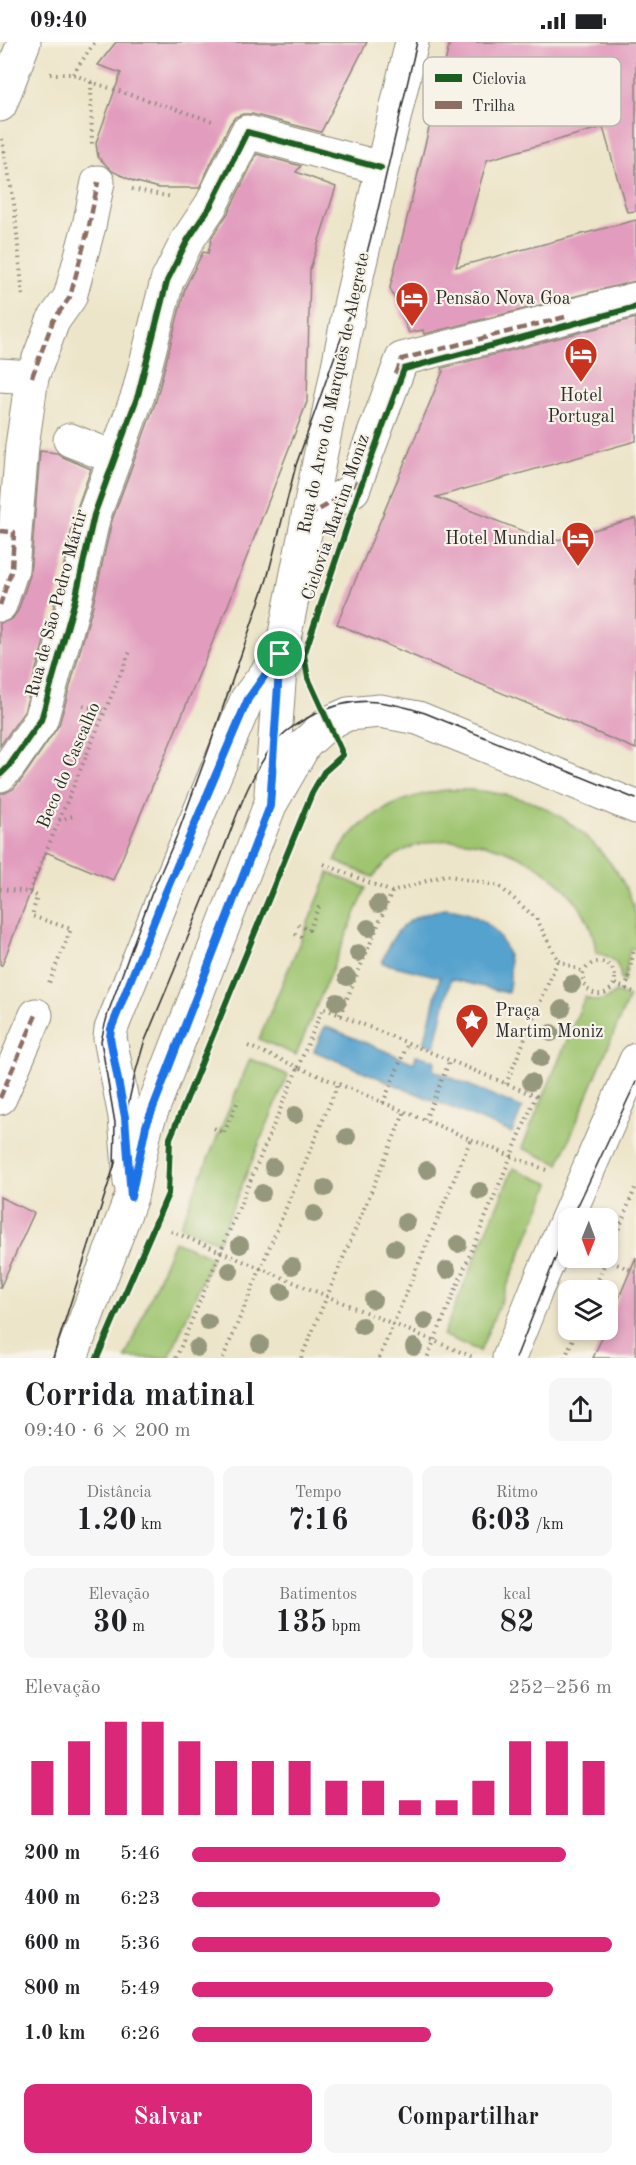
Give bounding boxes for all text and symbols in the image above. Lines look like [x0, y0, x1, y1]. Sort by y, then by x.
text: 09:40 [30, 10, 87, 32]
legend [423, 57, 621, 126]
text: Ciclovia [472, 72, 526, 88]
text: Trilha [472, 99, 515, 115]
street label: Rua do Arco do Marquês de Alegrete [295, 251, 373, 535]
hotel icon: Pensão Nova Goa [394, 280, 430, 327]
place label: Pensão Nova Goa [435, 290, 571, 308]
hotel icon: Hotel Portugal [563, 336, 599, 383]
place label: Hotel Portugal [548, 387, 615, 426]
street label: Ciclovia Martim Moniz [299, 432, 373, 603]
street label: Rua de São Pedro Mártir [23, 507, 91, 699]
hotel icon: Hotel Mundial [560, 520, 596, 567]
place label: Hotel Mundial [445, 530, 555, 548]
pin [254, 628, 305, 679]
icon: arrive [263, 637, 296, 670]
street label: Beco do Cascalho [34, 700, 104, 831]
place icon: Praça Martim Moniz [454, 1002, 490, 1049]
place label: Praça Martim Moniz [495, 1002, 603, 1041]
north arrow [558, 1208, 618, 1268]
map controls [558, 1208, 618, 1340]
button: layers [558, 1280, 618, 1340]
button: share [549, 1378, 612, 1441]
text: Corrida matinal [24, 1380, 255, 1413]
text: 09:40 · 6 × 200 m [24, 1421, 191, 1441]
text: Distância [86, 1485, 152, 1501]
text: Tempo [295, 1485, 341, 1501]
text: Ritmo [496, 1485, 538, 1501]
text: 1.20 [76, 1506, 137, 1536]
text: 7:16 [288, 1506, 348, 1536]
text: 6:03 [470, 1506, 531, 1536]
text: km [137, 1517, 162, 1533]
text: /km [531, 1517, 564, 1533]
text: Elevação [88, 1587, 150, 1603]
text: Batimentos [279, 1587, 357, 1603]
text: kcal [503, 1587, 531, 1603]
text: 30 [93, 1608, 128, 1638]
text: 135 [275, 1608, 327, 1638]
text: 82 [500, 1608, 534, 1638]
text: m [128, 1619, 145, 1635]
text: bpm [327, 1619, 361, 1635]
text: Elevação [24, 1678, 101, 1698]
text: 252–256 m [509, 1678, 612, 1698]
text: 200 m [24, 1844, 80, 1864]
text: 5:46 [120, 1844, 160, 1864]
text: 400 m [24, 1889, 80, 1909]
text: 6:23 [120, 1889, 160, 1909]
text: 600 m [24, 1934, 80, 1954]
text: 5:36 [120, 1934, 160, 1954]
text: 800 m [24, 1979, 80, 1999]
text: 5:49 [120, 1979, 160, 1999]
text: 1.0 km [24, 2024, 86, 2044]
text: 6:26 [120, 2024, 160, 2044]
button: Salvar [24, 2084, 312, 2153]
button: Compartilhar [324, 2084, 612, 2153]

